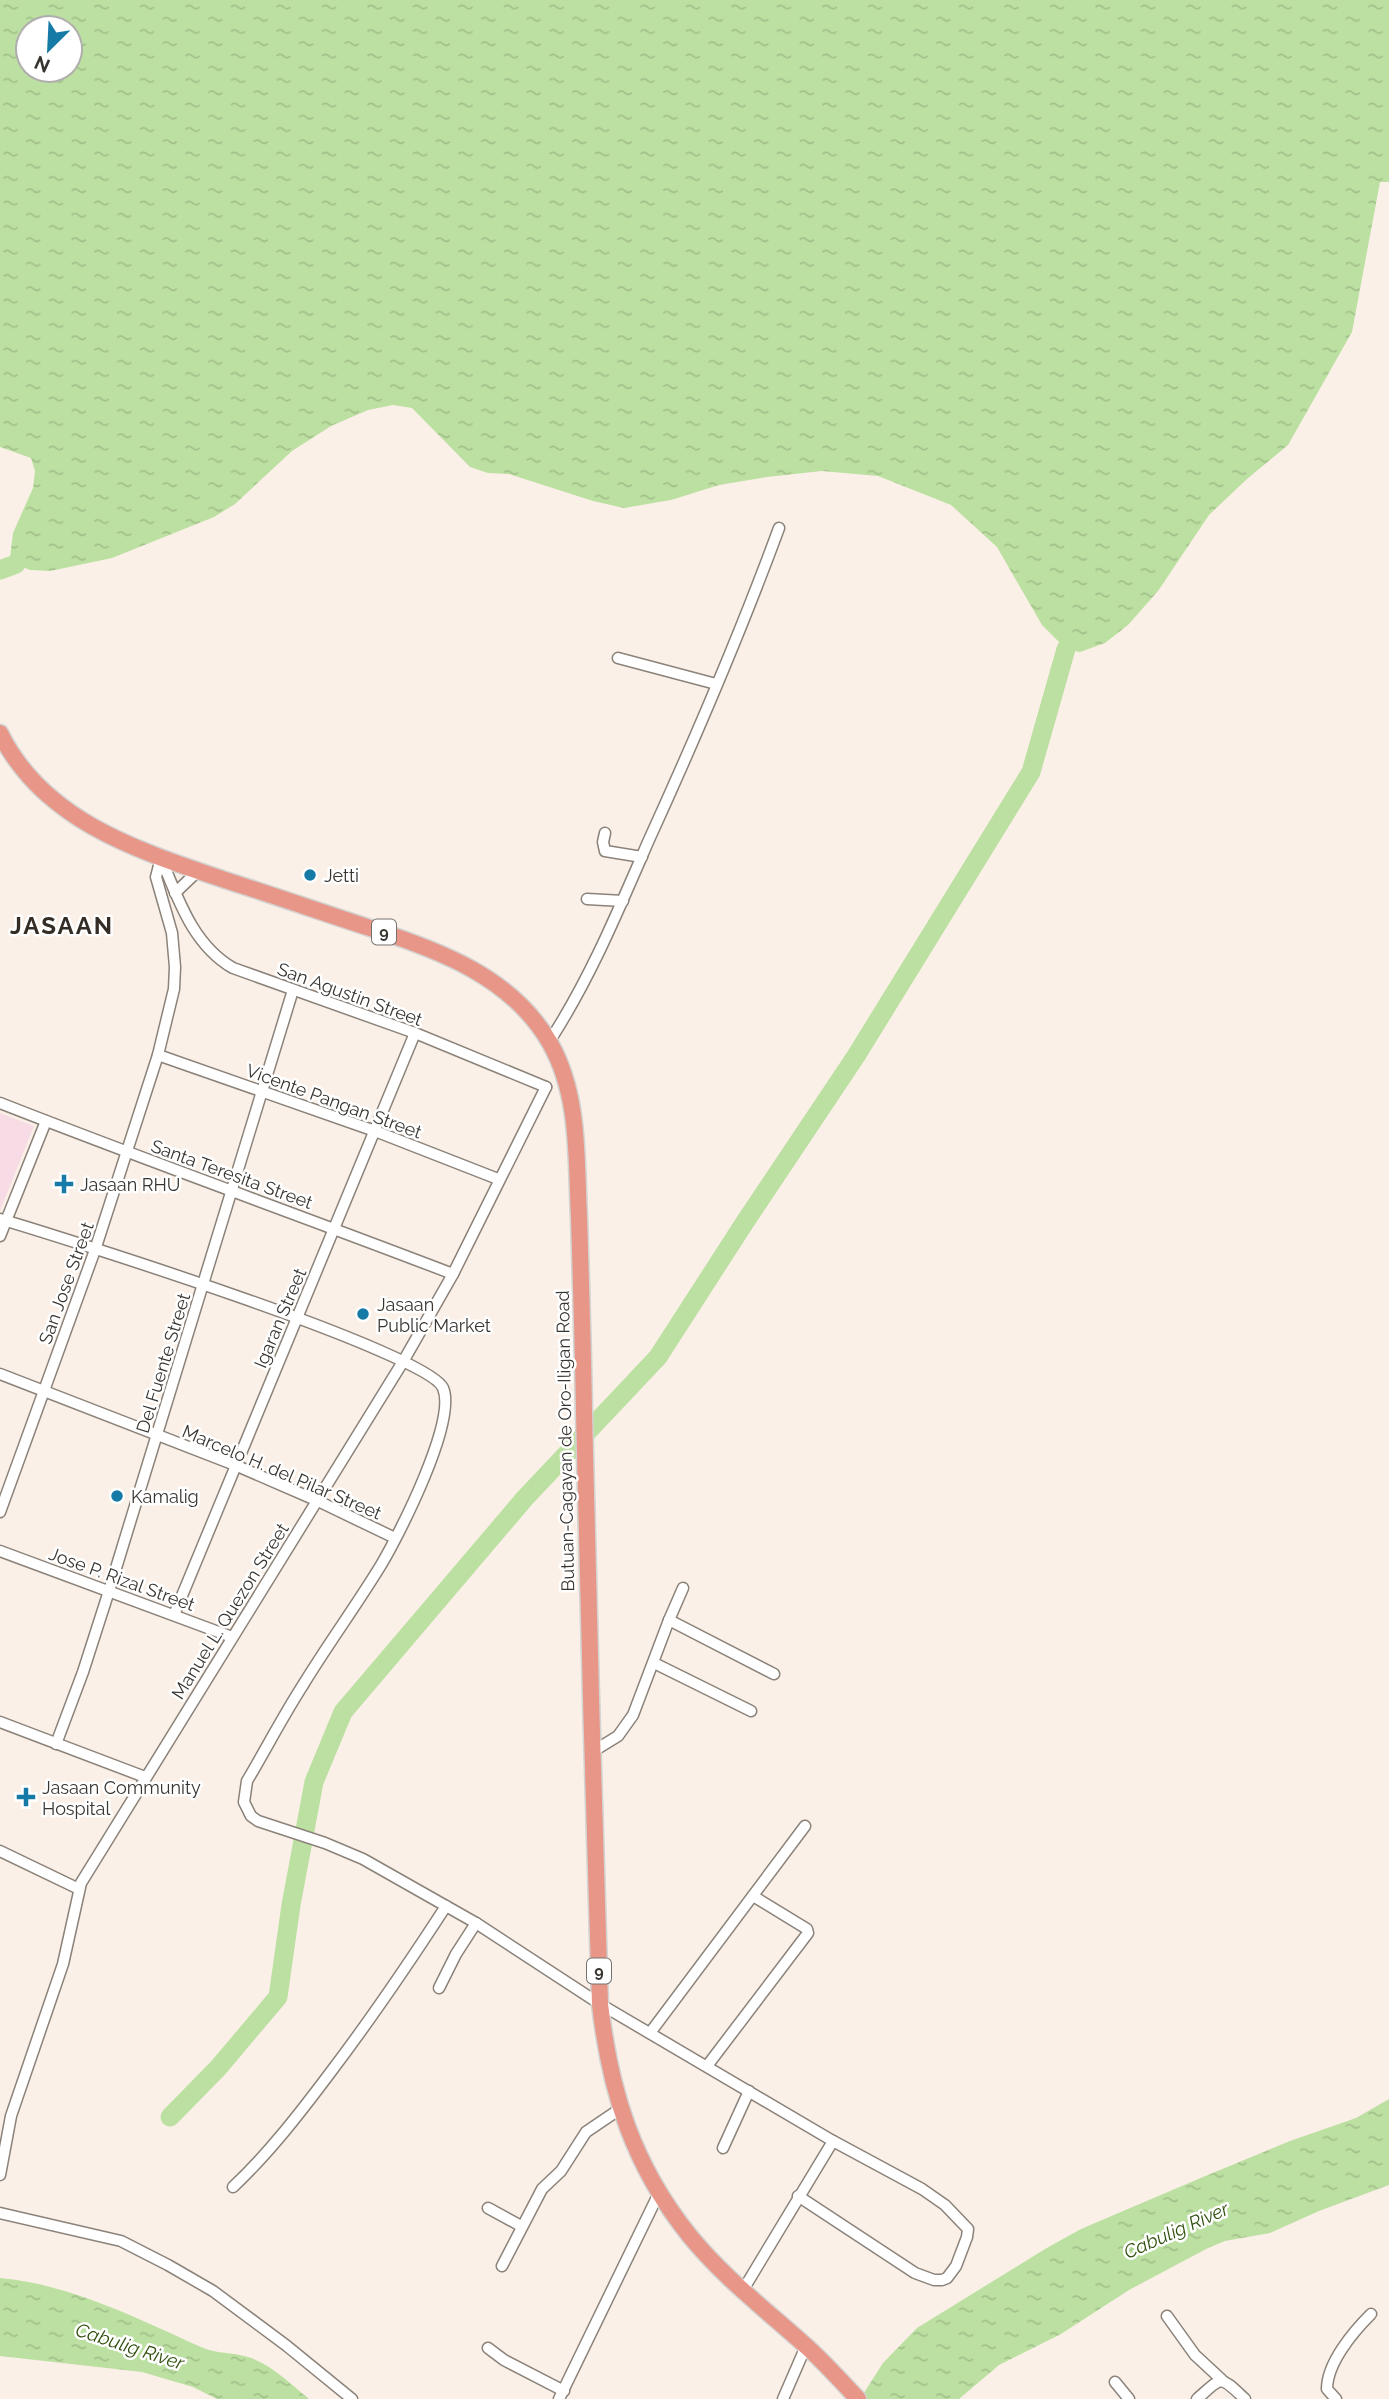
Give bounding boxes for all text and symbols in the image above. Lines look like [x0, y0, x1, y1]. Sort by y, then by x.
north arrow [14, 14, 84, 84]
text: N [31, 52, 53, 78]
place label: Jetti [324, 865, 359, 886]
marker: Jetti [302, 867, 318, 883]
district label: JASAAN [10, 911, 114, 940]
road number: 9 [372, 920, 396, 944]
street label: San Agustin Street [275, 958, 425, 1030]
street label: Vicente Pangan Street [243, 1059, 425, 1143]
street label: Santa Teresita Street [148, 1135, 316, 1213]
marker: Jasaan RHU [54, 1174, 74, 1194]
place label: Jasaan RHU [80, 1174, 180, 1195]
street label: San Jose Street [34, 1219, 98, 1347]
street label: Igaran Street [250, 1265, 310, 1371]
street label: Butuan-Cagayan de Oro-Iligan Road [552, 1290, 578, 1592]
street label: Del Fuente Street [132, 1291, 194, 1435]
place label: Jasaan Public Market [377, 1294, 491, 1336]
marker: Jasaan Public Market [355, 1306, 371, 1322]
street label: Marcelo H. del Pilar Street [179, 1420, 385, 1524]
place label: Kamalig [131, 1486, 199, 1507]
marker: Kamalig [109, 1488, 125, 1504]
street label: Manuel L. Quezon Street [167, 1519, 293, 1703]
street label: Jose P. Rizal Street [46, 1543, 198, 1615]
place label: Jasaan Community Hospital [42, 1777, 201, 1819]
marker: Jasaan Community Hospital [16, 1787, 36, 1807]
road number: 9 [587, 1958, 611, 1983]
water label: Cabulig River [1120, 2196, 1233, 2263]
water label: Cabulig River [73, 2318, 188, 2374]

